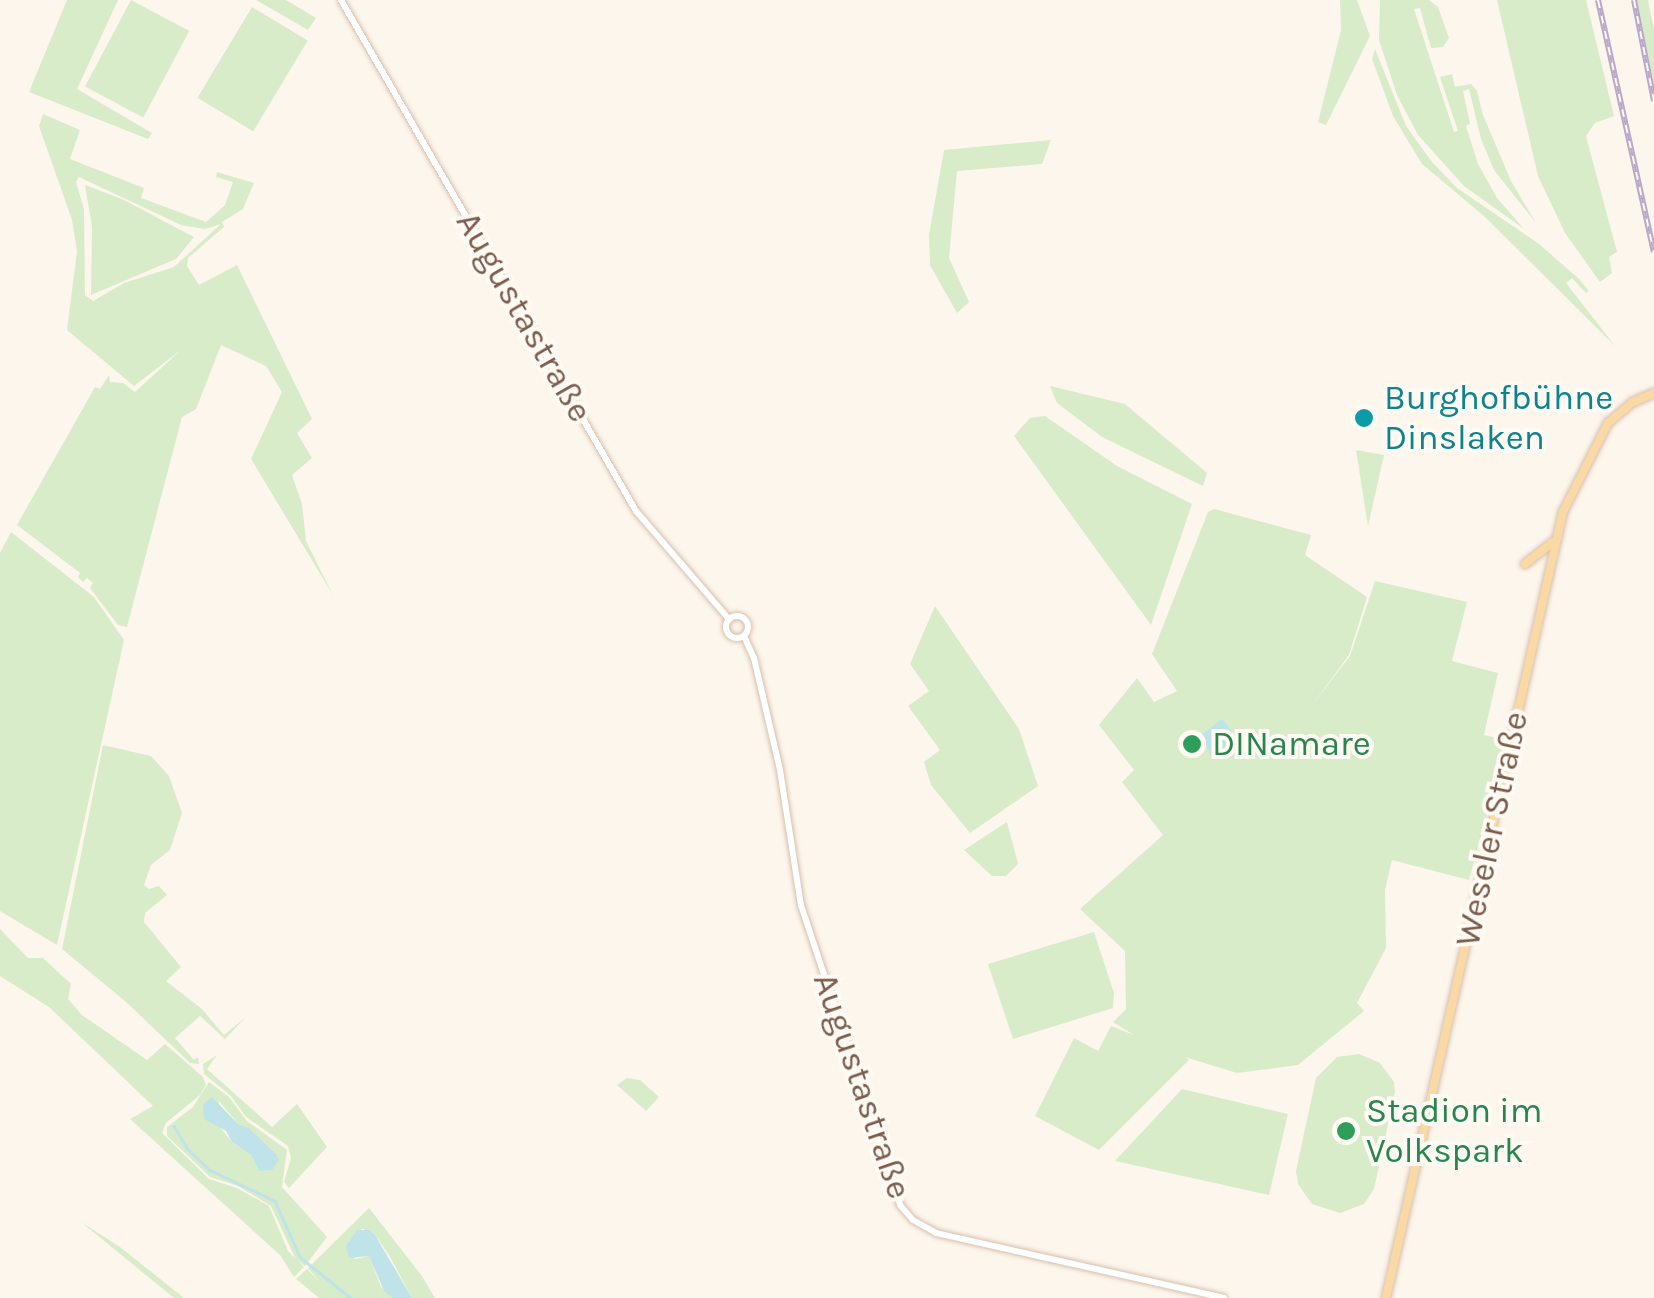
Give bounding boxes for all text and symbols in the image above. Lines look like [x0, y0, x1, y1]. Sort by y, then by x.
street label: Augustastraße [447, 204, 601, 430]
place label: Burghofbühne Dinslaken [1384, 377, 1613, 459]
marker: Burghofbühne Dinslaken [1353, 407, 1375, 429]
street label: Weseler Straße [1447, 708, 1537, 950]
place label: DINamare [1212, 723, 1371, 765]
marker: DINamare [1181, 733, 1203, 755]
street label: Augustastraße [804, 968, 920, 1204]
place label: Stadion im Volkspark [1366, 1090, 1542, 1172]
marker: Stadion im Volkspark [1335, 1120, 1357, 1142]

